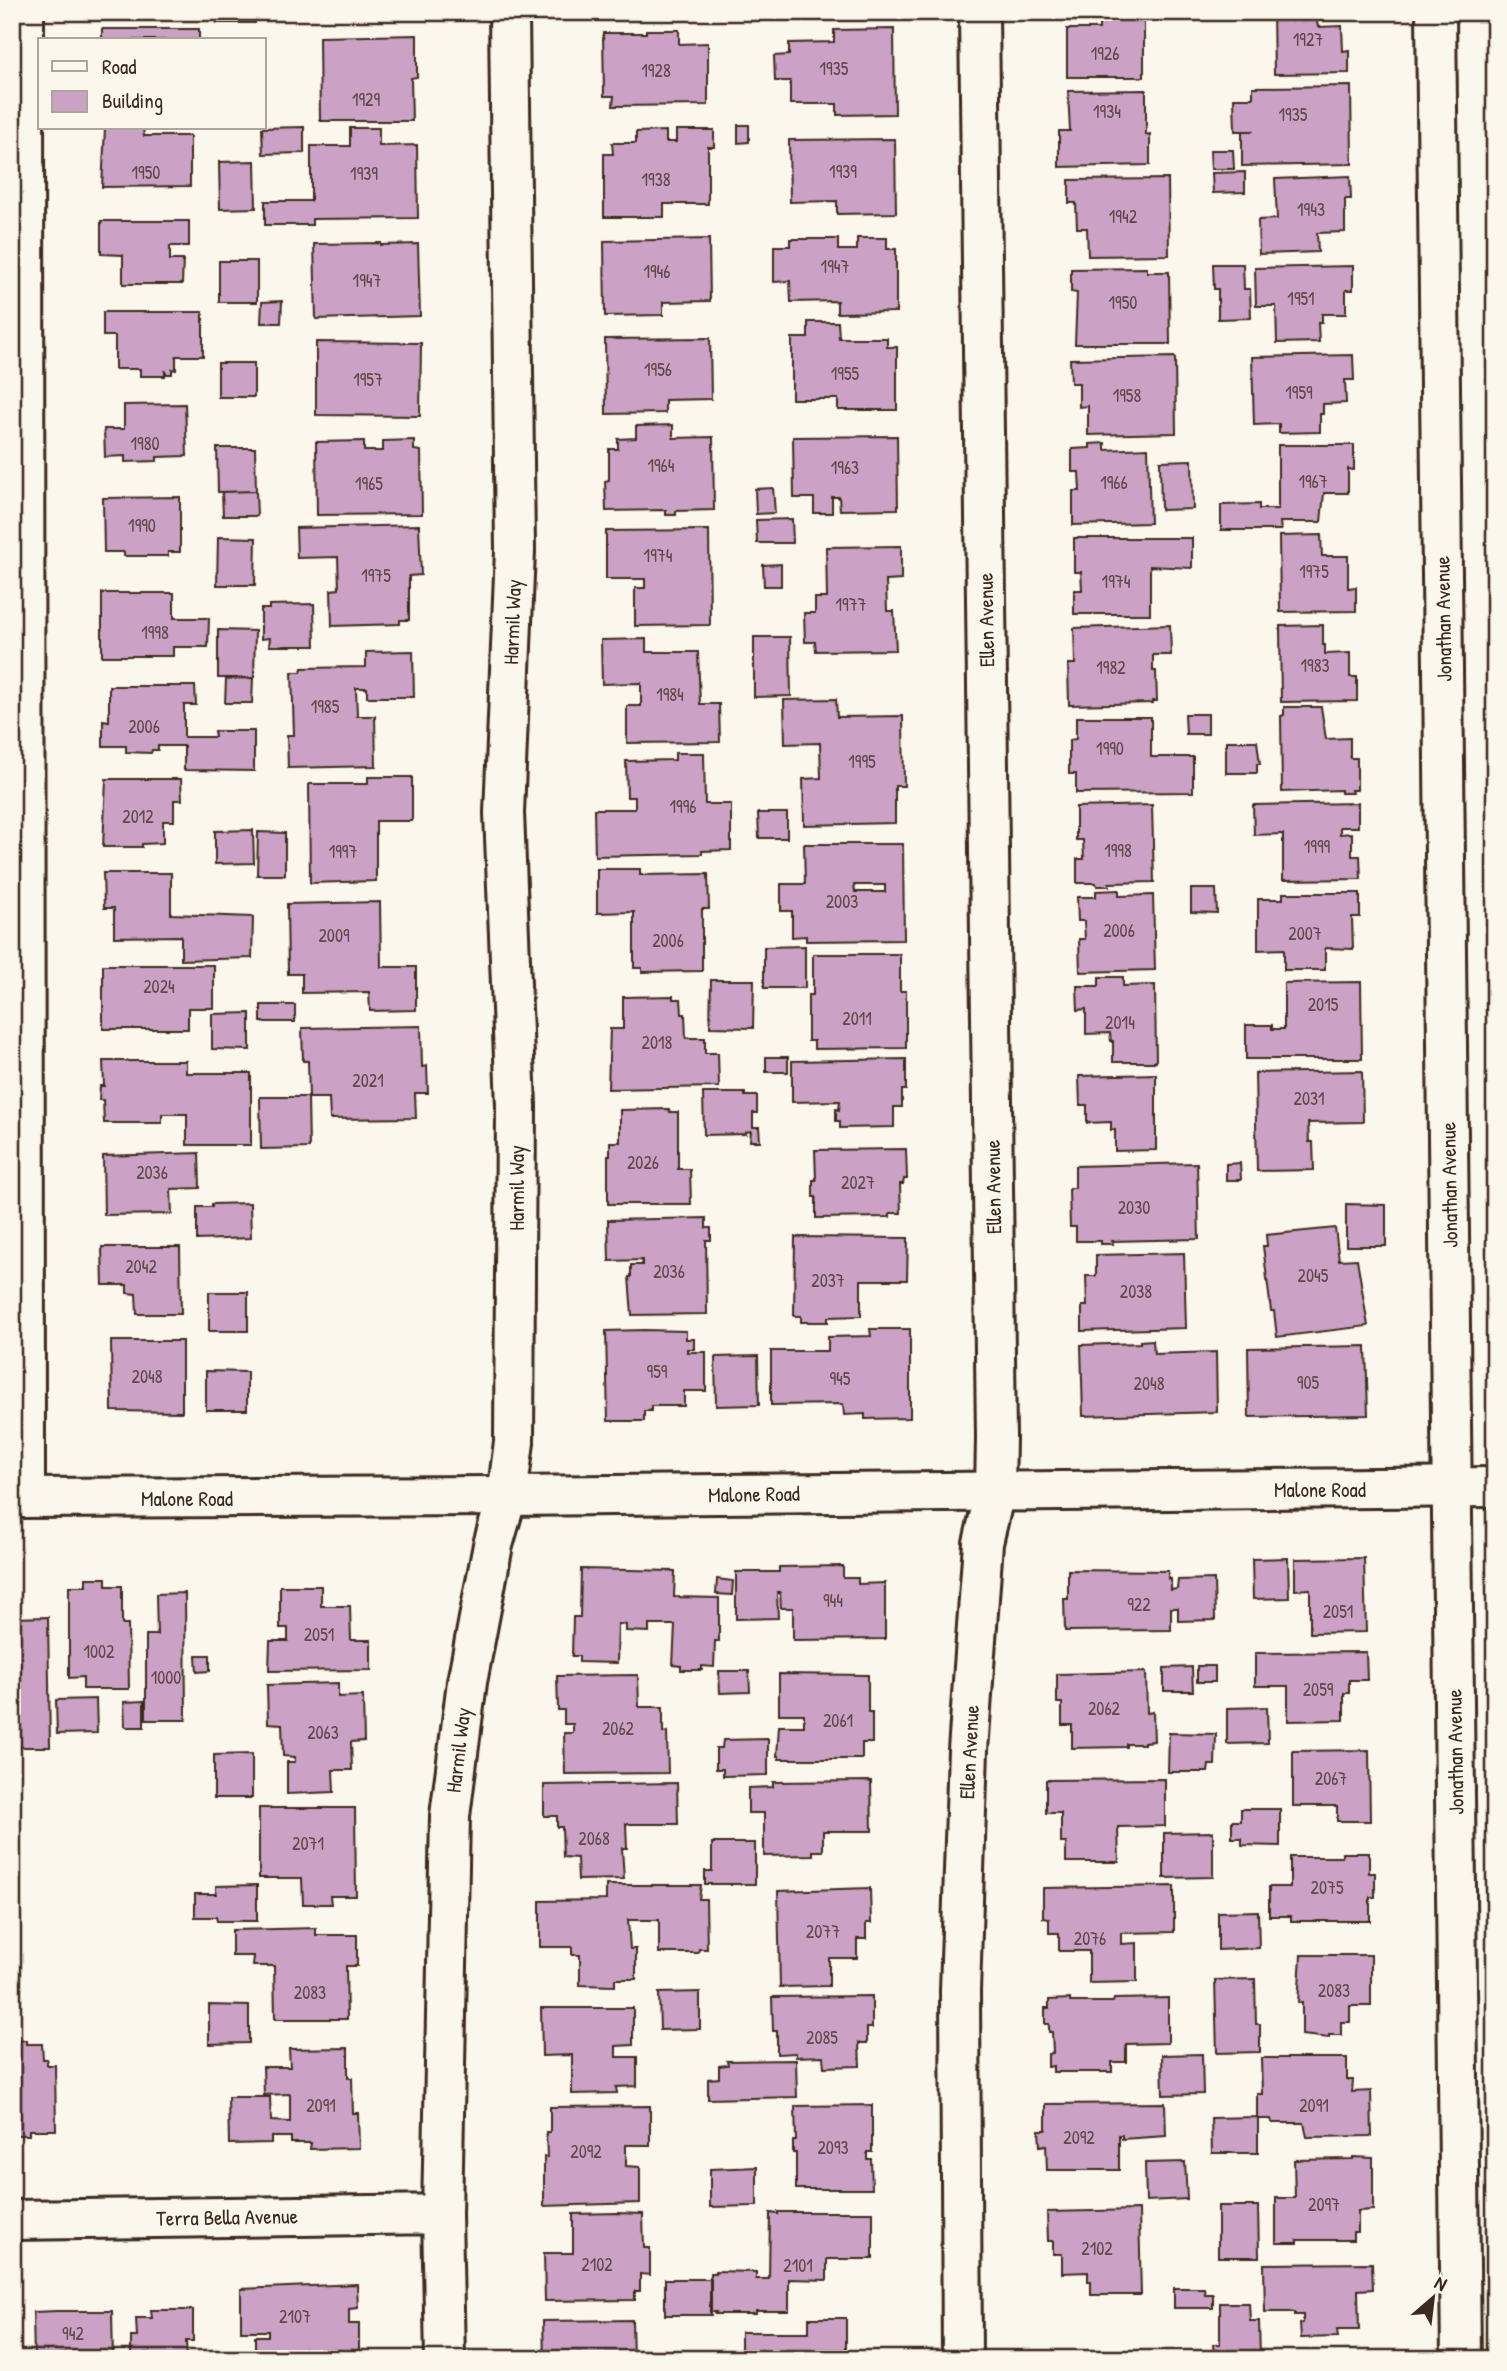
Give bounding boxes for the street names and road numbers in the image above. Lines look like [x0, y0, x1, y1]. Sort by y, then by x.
street label: Jonathan Avenue [1427, 556, 1459, 682]
street label: Ellen Avenue [971, 573, 1001, 667]
street label: Harmil Way [496, 579, 528, 665]
street label: Jonathan Avenue [1433, 1122, 1465, 1248]
street label: Ellen Avenue [978, 1140, 1008, 1234]
street label: Harmil Way [502, 1145, 531, 1231]
street label: Malone Road [1274, 1475, 1366, 1504]
street label: Malone Road [708, 1479, 800, 1509]
street label: Malone Road [141, 1484, 233, 1513]
street label: Jonathan Avenue [1439, 1689, 1471, 1815]
street label: Ellen Avenue [952, 1704, 986, 1800]
street label: Harmil Way [438, 1706, 478, 1794]
street label: Terra Bella Avenue [156, 2201, 298, 2233]

